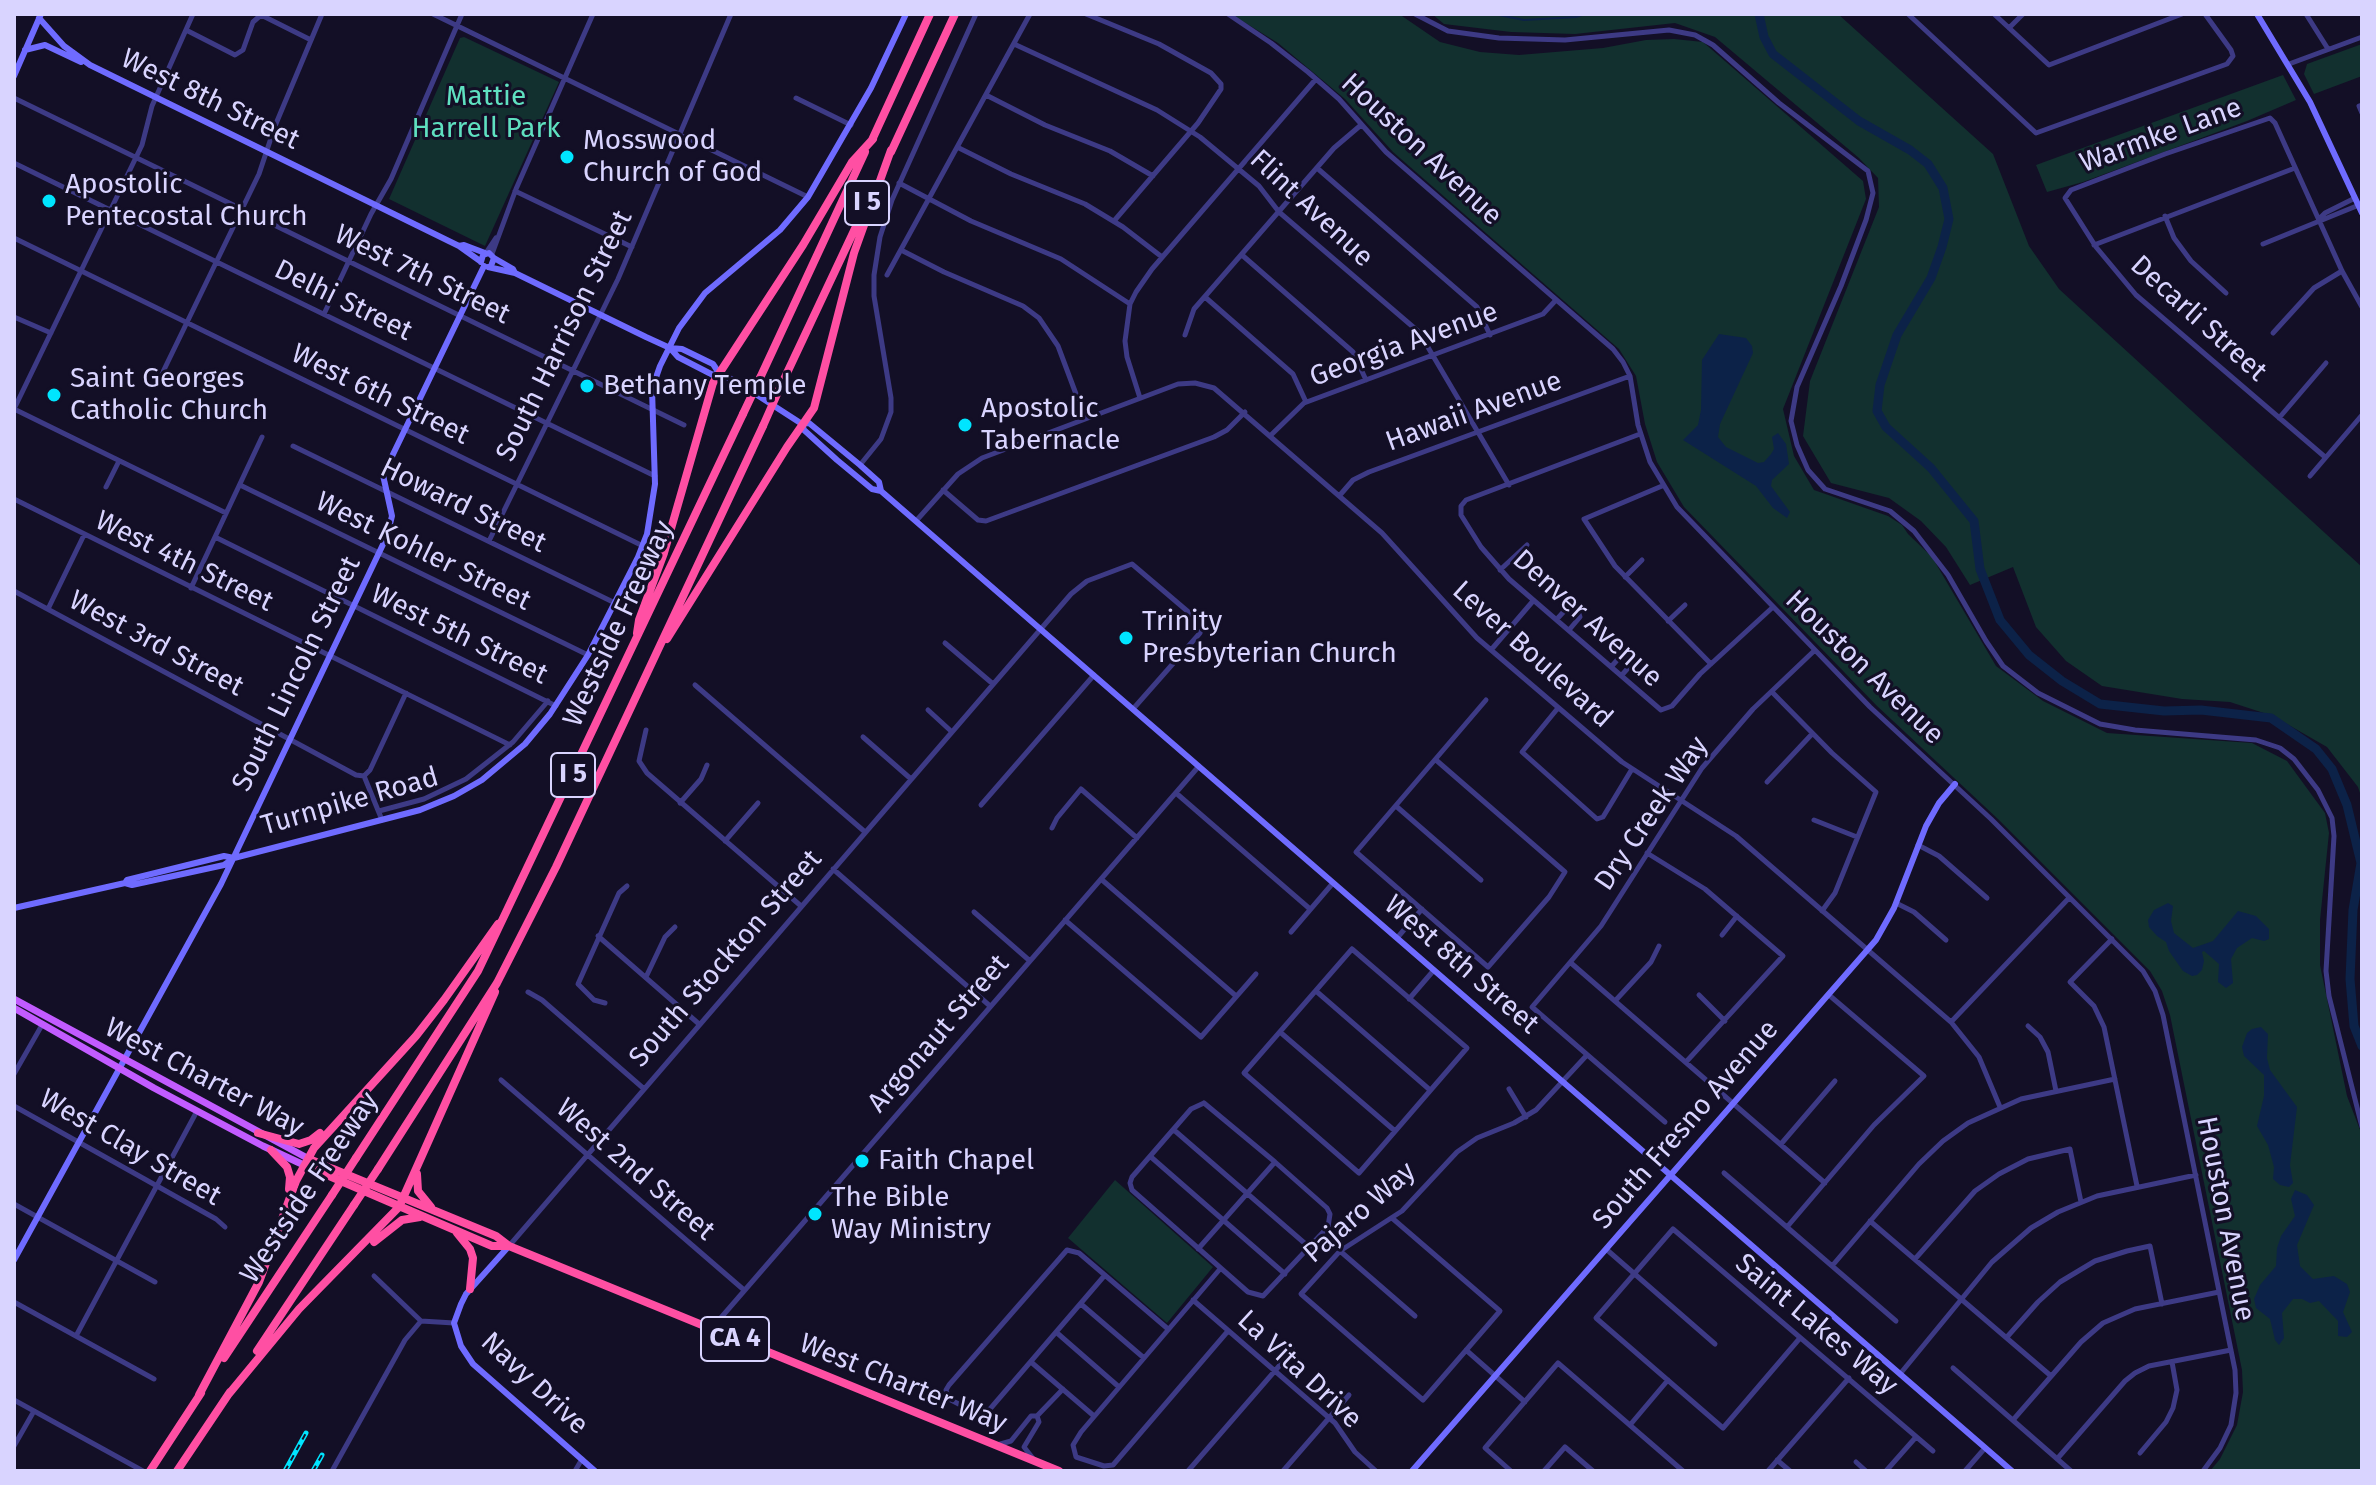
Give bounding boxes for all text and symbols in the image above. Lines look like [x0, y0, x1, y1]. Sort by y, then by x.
street label: West 8th Street [115, 42, 305, 158]
street label: Houston Avenue [1334, 67, 1508, 233]
park label: Mattie Harrell Park [411, 80, 561, 146]
street label: Warmke Lane [2076, 91, 2246, 181]
place label: Mosswood Church of God [583, 124, 762, 190]
street label: Flint Avenue [1242, 143, 1380, 275]
marker: Mosswood Church of God [558, 148, 576, 166]
place label: Apostolic Pentecostal Church [65, 168, 308, 234]
road number: I 5 [845, 181, 889, 225]
marker: Apostolic Pentecostal Church [40, 192, 58, 210]
street label: South Harrison Street [490, 205, 640, 467]
street label: West 7th Street [329, 218, 515, 332]
street label: Decarli Street [2123, 249, 2273, 389]
street label: Delhi Street [269, 253, 417, 349]
street label: Georgia Avenue [1305, 295, 1503, 395]
street label: West 6th Street [286, 337, 474, 453]
place label: Saint Georges Catholic Church [70, 362, 268, 428]
street label: Hawaii Avenue [1381, 365, 1567, 459]
place label: Bethany Temple [603, 369, 807, 403]
marker: Bethany Temple [578, 377, 596, 395]
marker: Saint Georges Catholic Church [45, 386, 63, 404]
place label: Apostolic Tabernacle [981, 392, 1120, 458]
marker: Apostolic Tabernacle [956, 416, 974, 434]
street label: Howard Street [375, 451, 551, 561]
street label: West Kohler Street [310, 485, 536, 619]
street label: West 4th Street [90, 504, 278, 620]
street label: Westside Freeway [557, 516, 681, 732]
street label: Denver Avenue [1505, 543, 1669, 695]
street label: South Lincoln Street [226, 551, 368, 797]
street label: Lever Boulevard [1445, 574, 1619, 736]
street label: West 5th Street [365, 578, 553, 692]
street label: West 3rd Street [63, 584, 249, 704]
street label: Houston Avenue [1778, 584, 1950, 752]
place label: Trinity Presbyterian Church [1142, 605, 1397, 671]
marker: Trinity Presbyterian Church [1117, 629, 1135, 647]
street label: Dry Creek Way [1588, 731, 1716, 897]
road number: I 5 [551, 753, 595, 797]
street label: Turnpike Road [258, 761, 442, 843]
street label: South Stockton Street [623, 844, 829, 1074]
street label: West 8th Street [1377, 889, 1545, 1041]
street label: Argonaut Street [861, 948, 1017, 1120]
street label: West Charter Way [99, 1011, 309, 1145]
street label: South Fresno Avenue [1586, 1014, 1786, 1236]
street label: West Clay Street [33, 1082, 227, 1214]
street label: Westside Freeway [234, 1086, 386, 1290]
street label: West 2nd Street [549, 1092, 721, 1248]
street label: Houston Avenue [2189, 1114, 2261, 1324]
place label: Faith Chapel [878, 1144, 1034, 1178]
marker: Faith Chapel [853, 1152, 871, 1170]
street label: Pajaro Way [1297, 1155, 1423, 1271]
place label: The Bible Way Ministry [831, 1181, 991, 1247]
marker: The Bible Way Ministry [806, 1205, 824, 1223]
street label: Saint Lakes Way [1728, 1247, 1904, 1403]
street label: La Vita Drive [1230, 1304, 1368, 1436]
road number: CA 4 [701, 1317, 769, 1361]
street label: Navy Drive [473, 1326, 595, 1442]
street label: West Charter Way [794, 1327, 1012, 1441]

